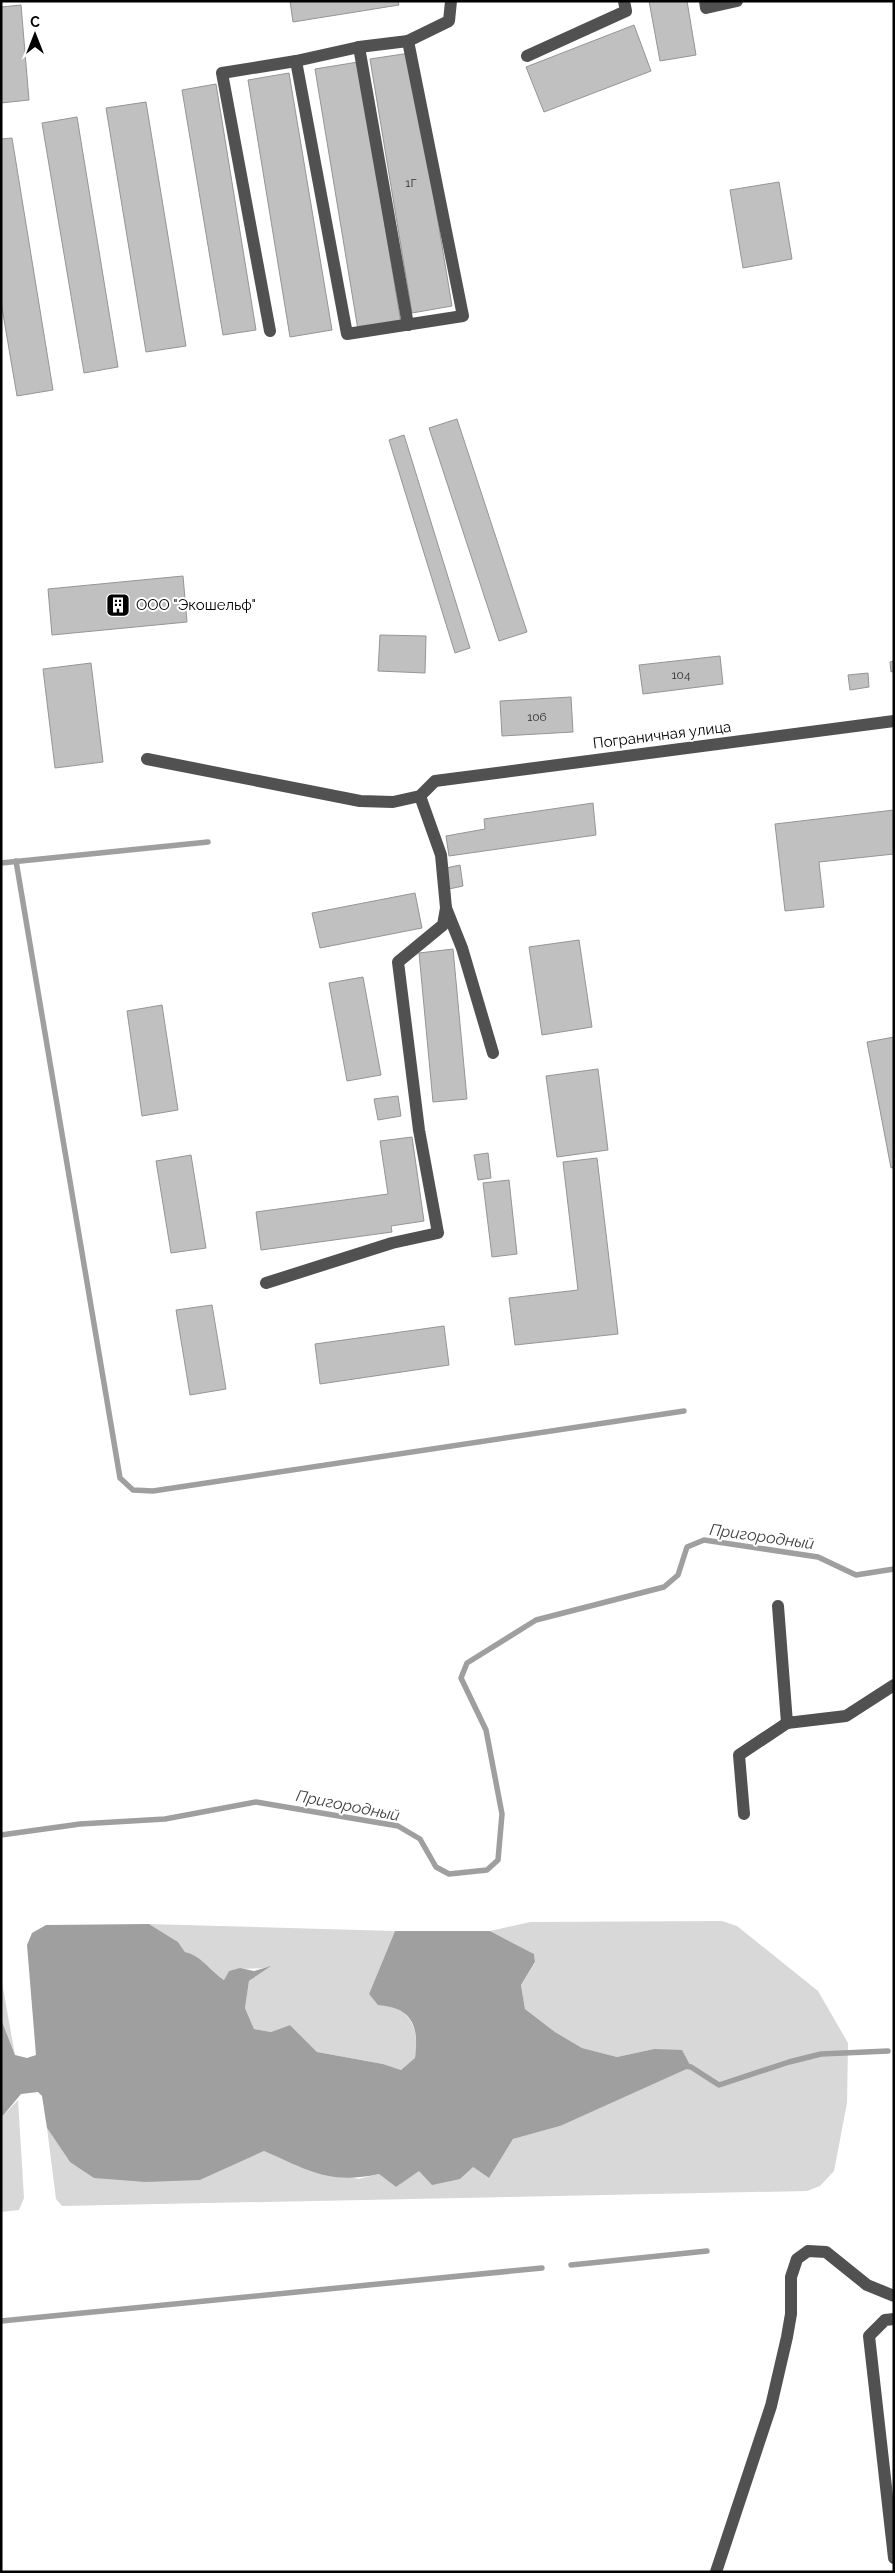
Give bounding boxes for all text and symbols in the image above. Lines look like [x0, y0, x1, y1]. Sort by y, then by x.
north arrow [10, 10, 60, 60]
text: С [30, 14, 40, 30]
house number: 1Г [405, 176, 417, 190]
building icon: ООО "Экошельф" [105, 592, 131, 618]
place label: ООО "Экошельф" [136, 596, 256, 614]
house number: 104 [671, 668, 691, 682]
house number: 106 [527, 710, 547, 724]
street label: Пограничная улица [592, 718, 732, 752]
water label: Пригородный [709, 1520, 815, 1553]
water label: Пригородный [294, 1786, 401, 1825]

